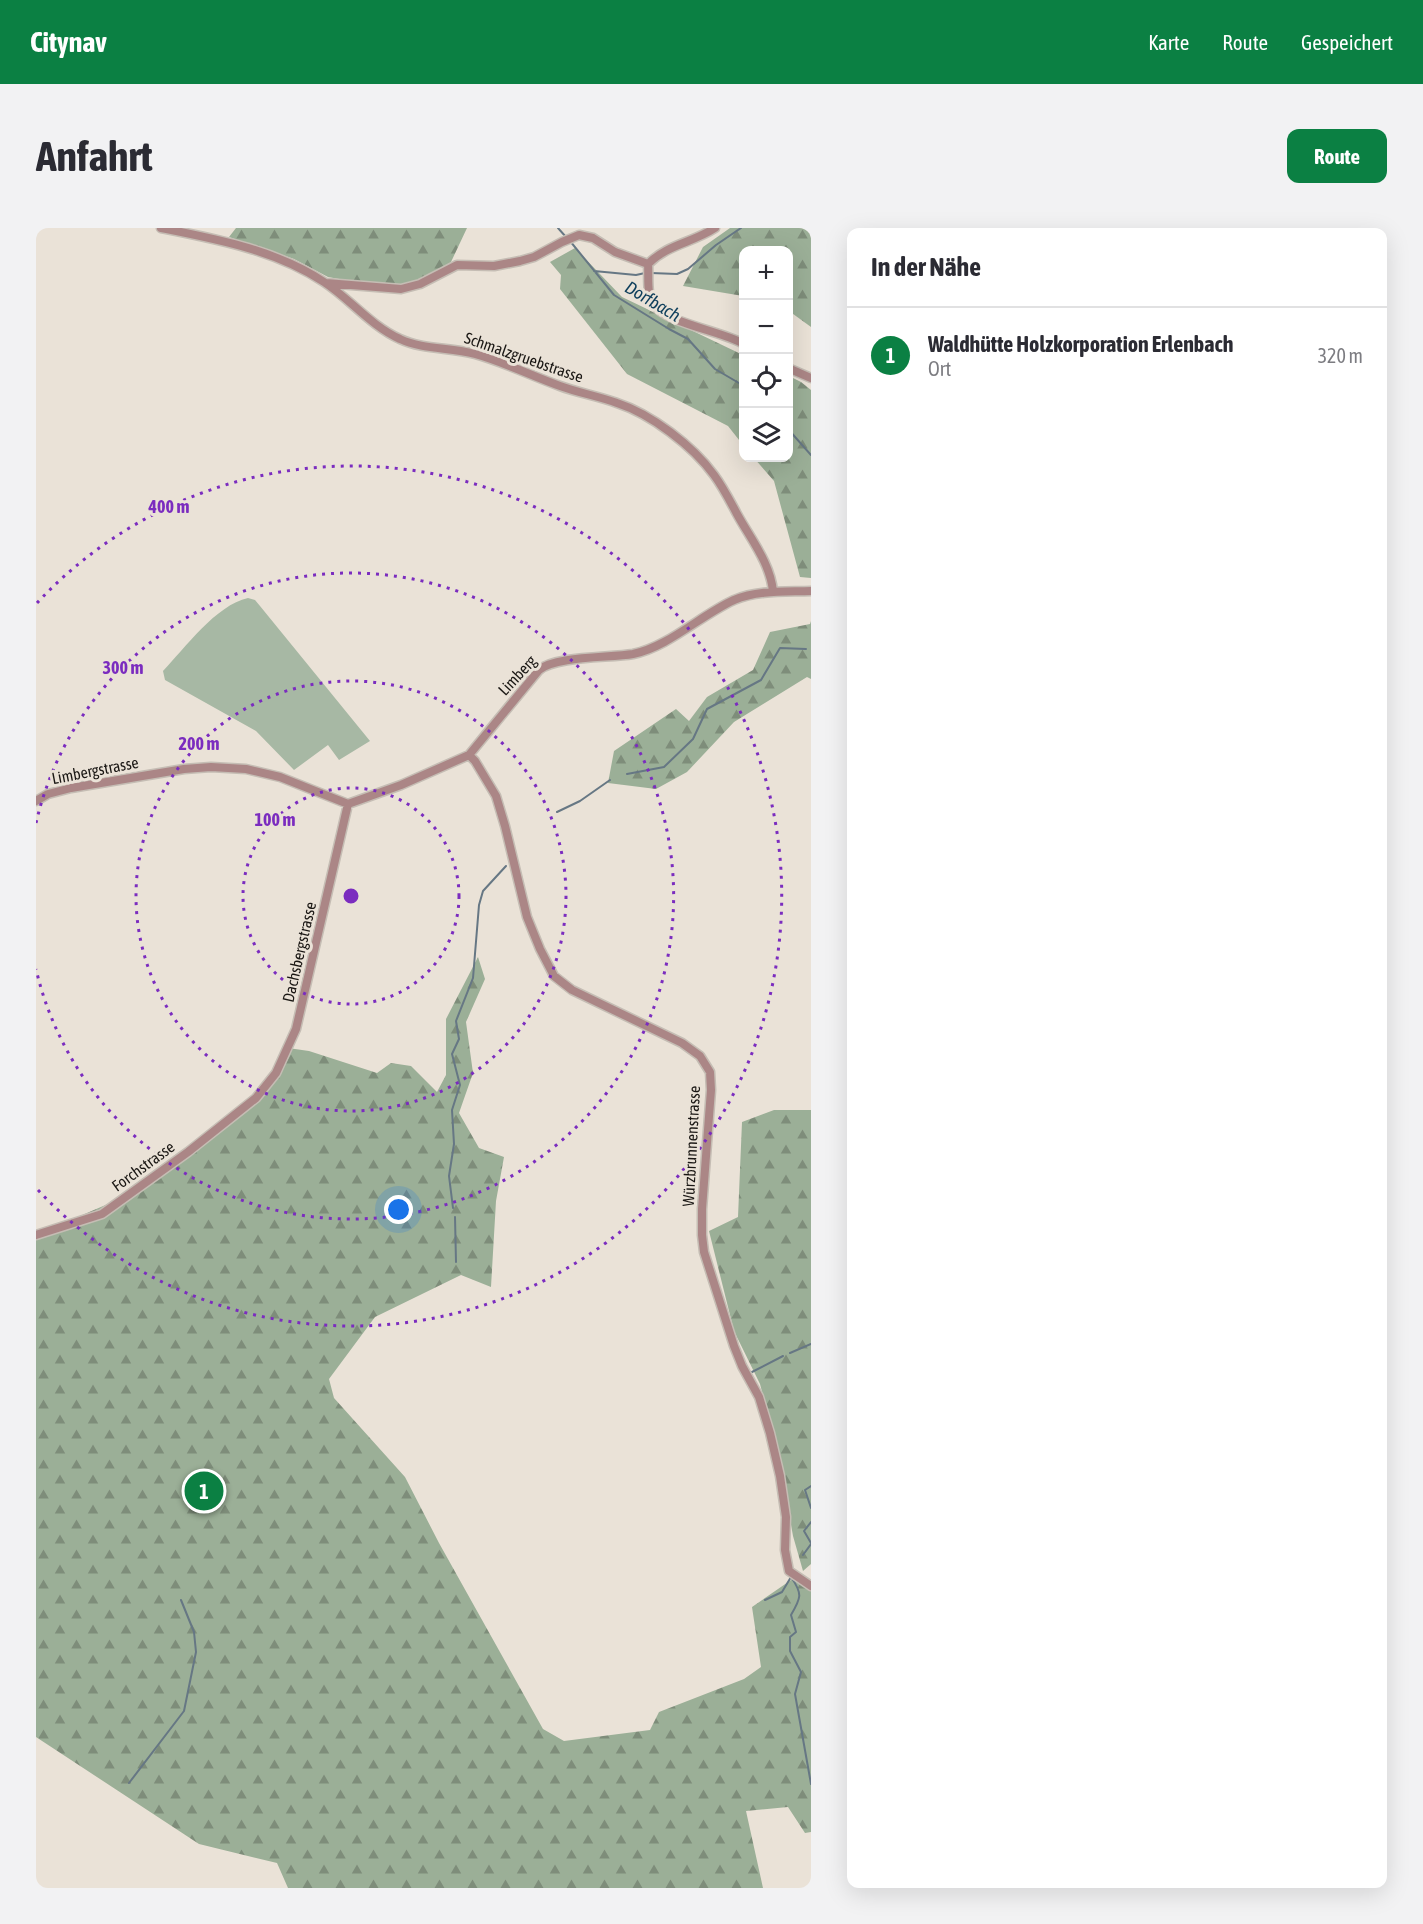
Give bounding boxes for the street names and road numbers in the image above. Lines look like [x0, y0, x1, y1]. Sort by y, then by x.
street label: Schmalzgruebstrasse [462, 328, 586, 387]
street label: Limberg [494, 651, 541, 699]
street label: Limbergstrasse [50, 753, 140, 788]
street label: Dachsbergstrasse [279, 900, 320, 1004]
street label: Würzbrunnenstrasse [679, 1085, 703, 1207]
street label: Forchstrasse [108, 1137, 178, 1195]

